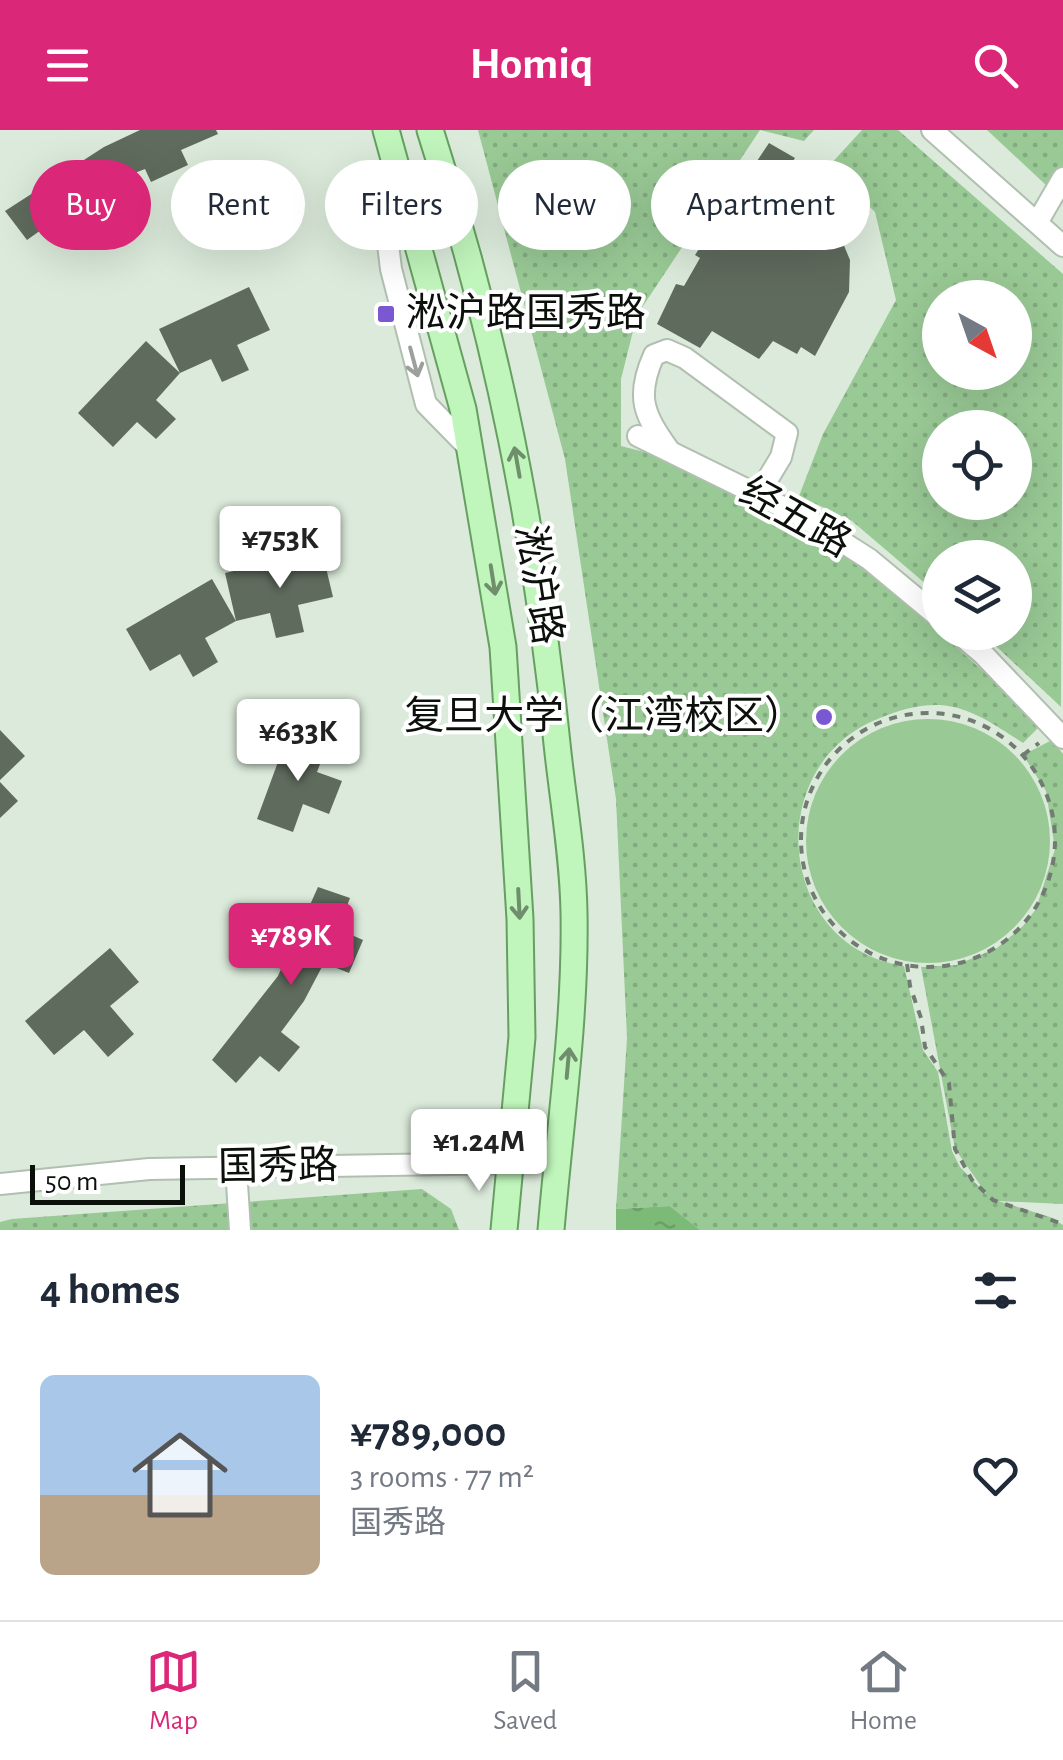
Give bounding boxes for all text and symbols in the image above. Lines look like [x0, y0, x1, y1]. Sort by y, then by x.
icon: menu [40, 38, 95, 93]
icon: search [968, 38, 1023, 93]
text: Homiq [470, 42, 593, 87]
chip: Buy [30, 160, 151, 250]
chip: Rent [171, 160, 305, 250]
chip: Filters [325, 160, 478, 250]
chip: New [498, 160, 631, 250]
chip: Apartment [651, 160, 870, 250]
north arrow [922, 280, 1032, 390]
map controls [922, 280, 1032, 650]
place label: 淞沪路国秀路 [406, 292, 646, 334]
marker: 淞沪路国秀路 [375, 303, 397, 325]
one-way arrow [405, 346, 424, 377]
button: locate [922, 410, 1032, 520]
one-way arrow [507, 447, 526, 479]
street label: 经五路 [733, 470, 858, 565]
pin: ¥753K [210, 506, 350, 591]
text: ¥753K [242, 522, 318, 554]
street label: 淞沪路 [509, 522, 569, 647]
button: layers [922, 540, 1032, 650]
one-way arrow [484, 564, 502, 596]
place label: 复旦大学（江湾校区） [404, 694, 804, 737]
pin: ¥633K [228, 699, 368, 784]
marker: 复旦大学（江湾校区） [813, 706, 835, 728]
text: ¥633K [259, 715, 337, 747]
one-way arrow [510, 887, 529, 920]
pin: ¥789K [221, 903, 361, 988]
text: ¥789K [251, 919, 331, 951]
one-way arrow [558, 1048, 577, 1080]
pin: ¥1.24M [398, 1109, 560, 1194]
text: ¥1.24M [433, 1125, 525, 1157]
street label: 国秀路 [218, 1144, 338, 1188]
scale bar [30, 1160, 185, 1204]
text: 50 m [45, 1168, 99, 1196]
icon: filters [968, 1263, 1023, 1318]
text: 4 homes [40, 1269, 180, 1311]
text: ¥789,000 [350, 1412, 507, 1454]
icon: home [120, 1415, 240, 1535]
icon: heart [968, 1448, 1023, 1503]
text: 3 rooms · 77 m² [350, 1461, 534, 1493]
text: 国秀路 [350, 1507, 446, 1539]
tab: Map [146, 1644, 201, 1738]
tab: Saved [493, 1644, 557, 1738]
tab: Home [850, 1644, 917, 1738]

